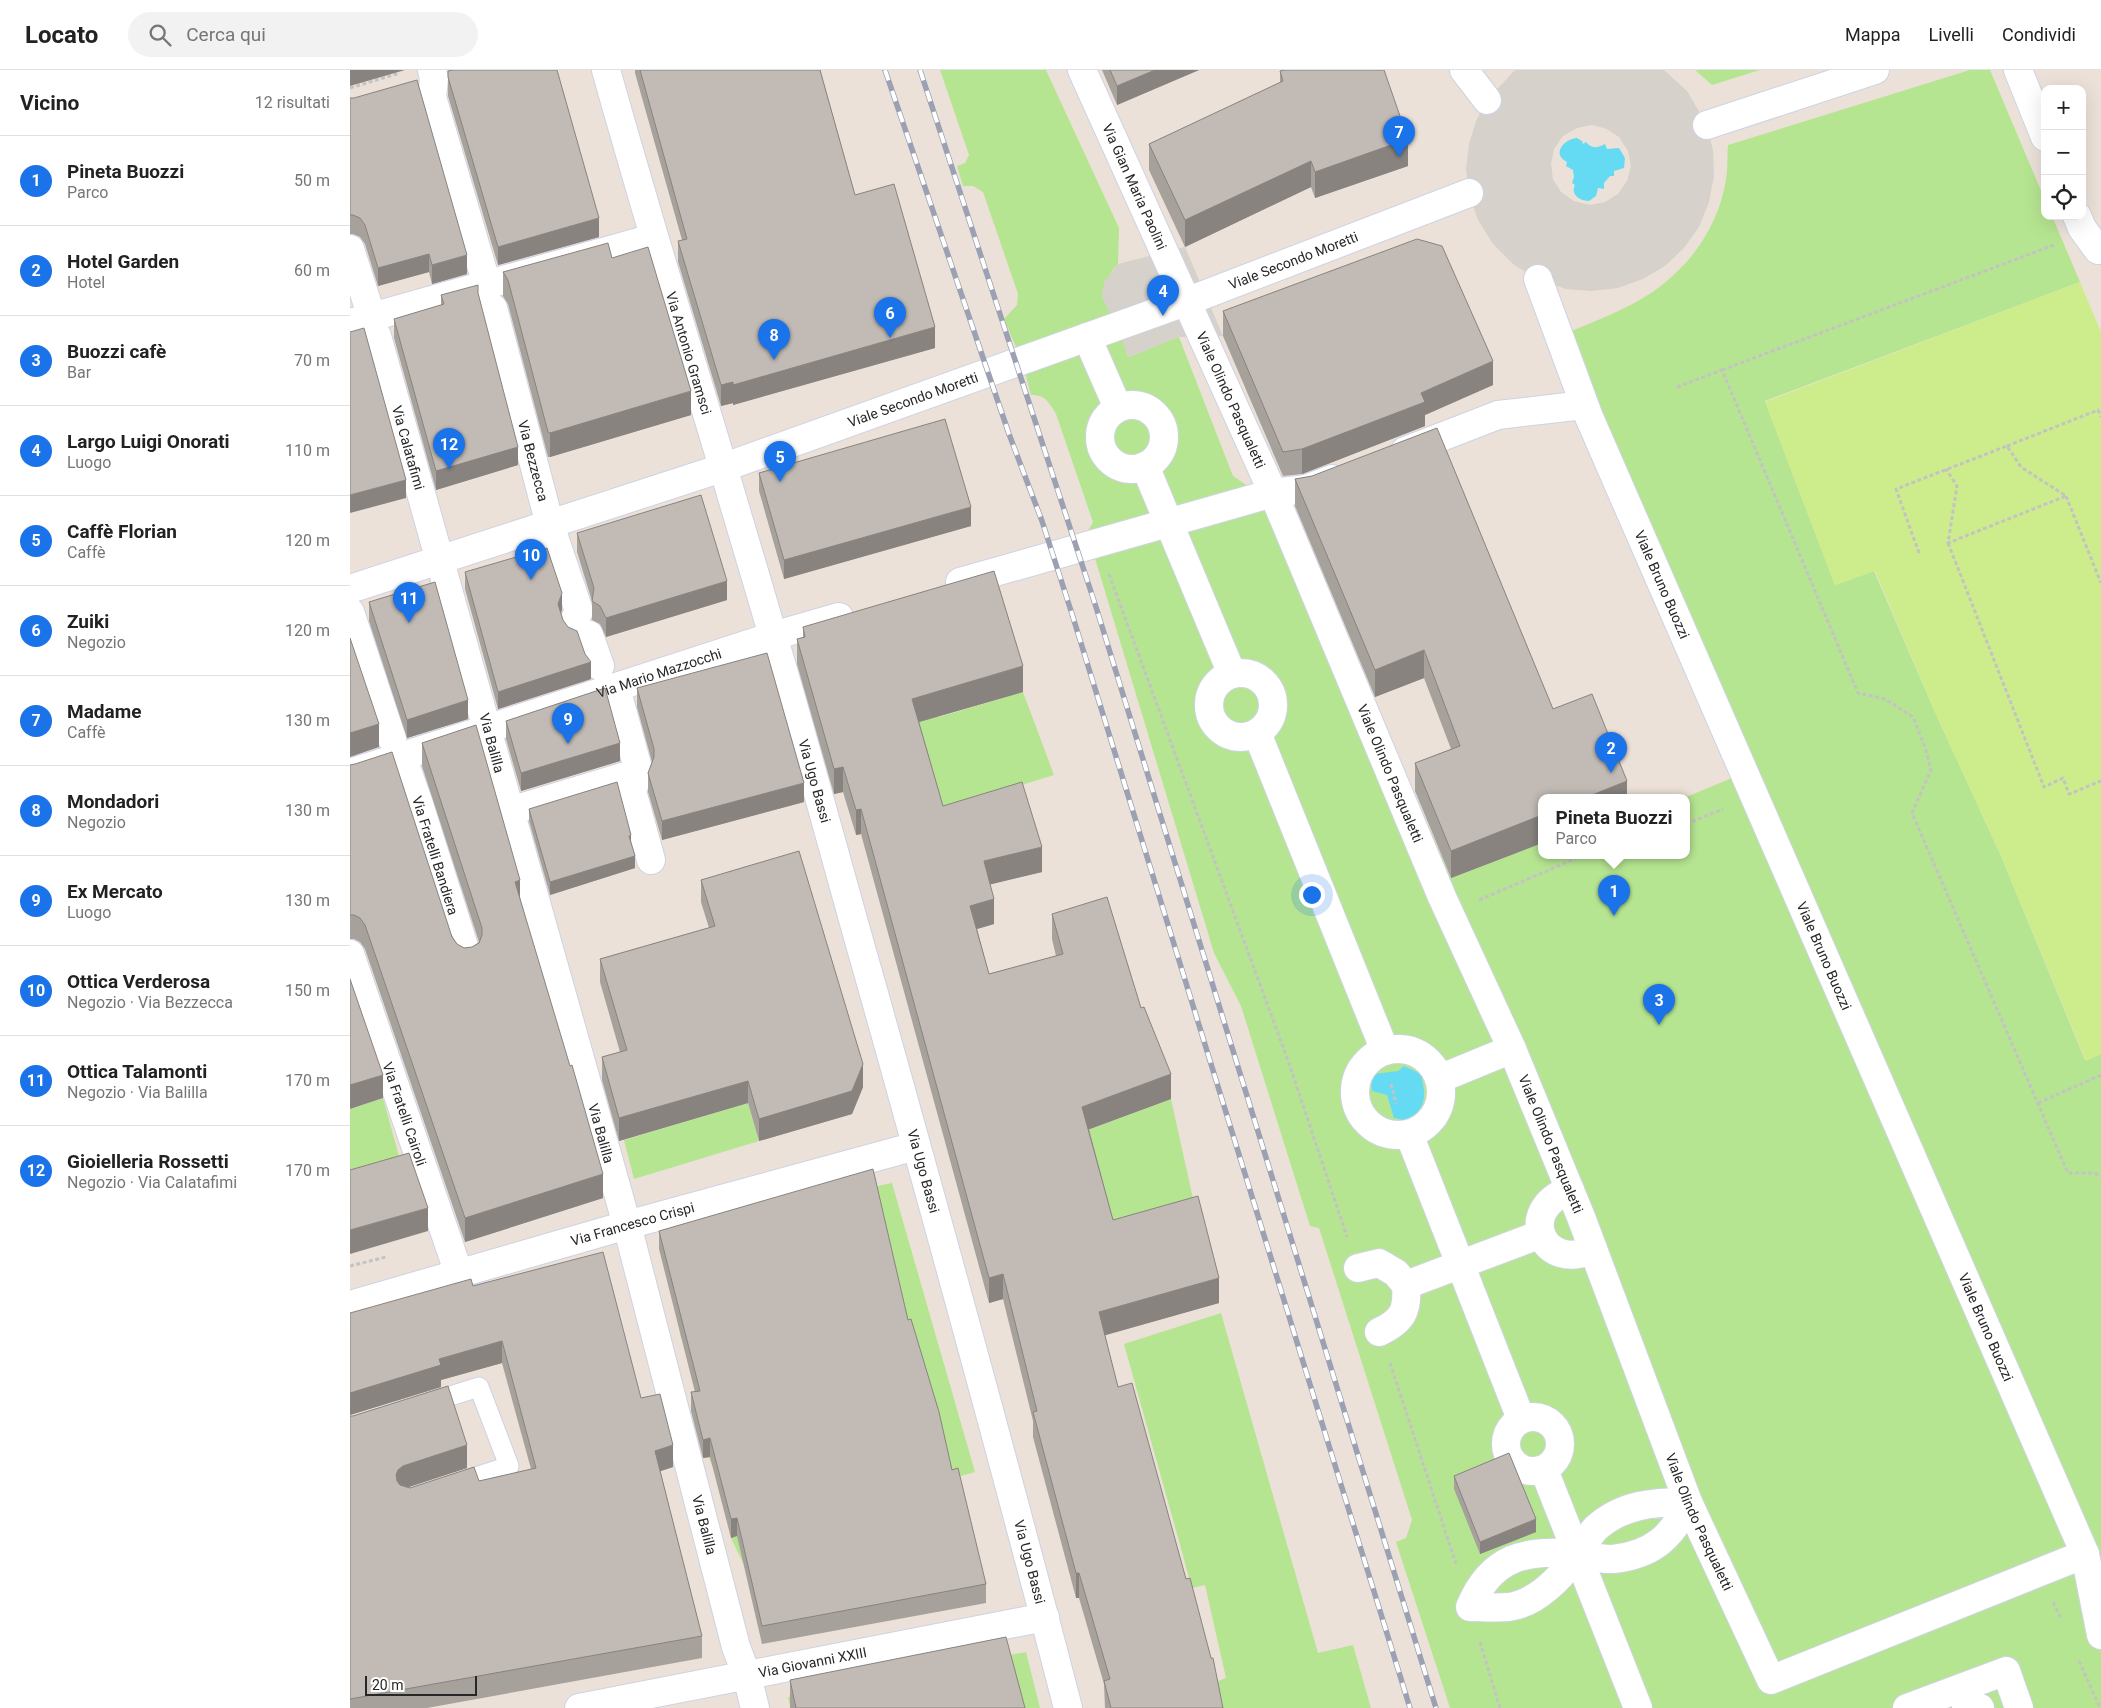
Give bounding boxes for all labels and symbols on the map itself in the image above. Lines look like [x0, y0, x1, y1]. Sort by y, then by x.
pin: 7 [1383, 116, 1415, 157]
street label: Via Gian Maria Paolini [1099, 121, 1170, 252]
street label: Viale Secondo Moretti [1226, 228, 1360, 293]
pin: 4 [1147, 275, 1179, 316]
street label: Via Antonio Gramsci [663, 290, 715, 416]
pin: 6 [874, 297, 906, 338]
pin: 8 [758, 319, 790, 360]
street label: Viale Olindo Pasqualetti [1193, 329, 1269, 471]
street label: Viale Secondo Moretti [846, 369, 980, 430]
street label: Via Calatafimi [389, 404, 428, 492]
street label: Via Bezzecca [515, 419, 551, 503]
pin: 12 [433, 428, 465, 469]
pin: 5 [764, 441, 796, 482]
street label: Viale Bruno Buozzi [1632, 528, 1693, 641]
pin: 10 [515, 539, 547, 580]
pin: 11 [393, 582, 425, 623]
street label: Via Mario Mazzocchi [595, 645, 723, 701]
street label: Viale Olindo Pasqualetti [1354, 702, 1426, 845]
pin: 9 [552, 703, 584, 744]
street label: Via Balilla [476, 711, 508, 775]
pin: 2 [1595, 732, 1627, 773]
street label: Via Ugo Bassi [795, 737, 834, 825]
street label: Via Fratelli Bandiera [409, 794, 462, 917]
pin: 1 [1598, 875, 1630, 916]
your location [1299, 882, 1325, 908]
street label: Viale Bruno Buozzi [1793, 899, 1855, 1012]
pin: 3 [1643, 984, 1675, 1025]
street label: Via Fratelli Cairoli [379, 1060, 430, 1168]
street label: Viale Olindo Pasqualetti [1515, 1072, 1587, 1216]
street label: Via Balilla [585, 1102, 617, 1165]
street label: Via Ugo Bassi [904, 1128, 943, 1215]
street label: Via Francesco Crispi [569, 1199, 696, 1249]
street label: Viale Bruno Buozzi [1955, 1271, 2017, 1384]
street label: Viale Olindo Pasqualetti [1662, 1451, 1736, 1593]
street label: Via Balilla [689, 1493, 720, 1556]
street label: Via Ugo Bassi [1011, 1518, 1048, 1606]
street label: Via Giovanni XXIII [757, 1644, 868, 1681]
scale bar [365, 1673, 478, 1696]

